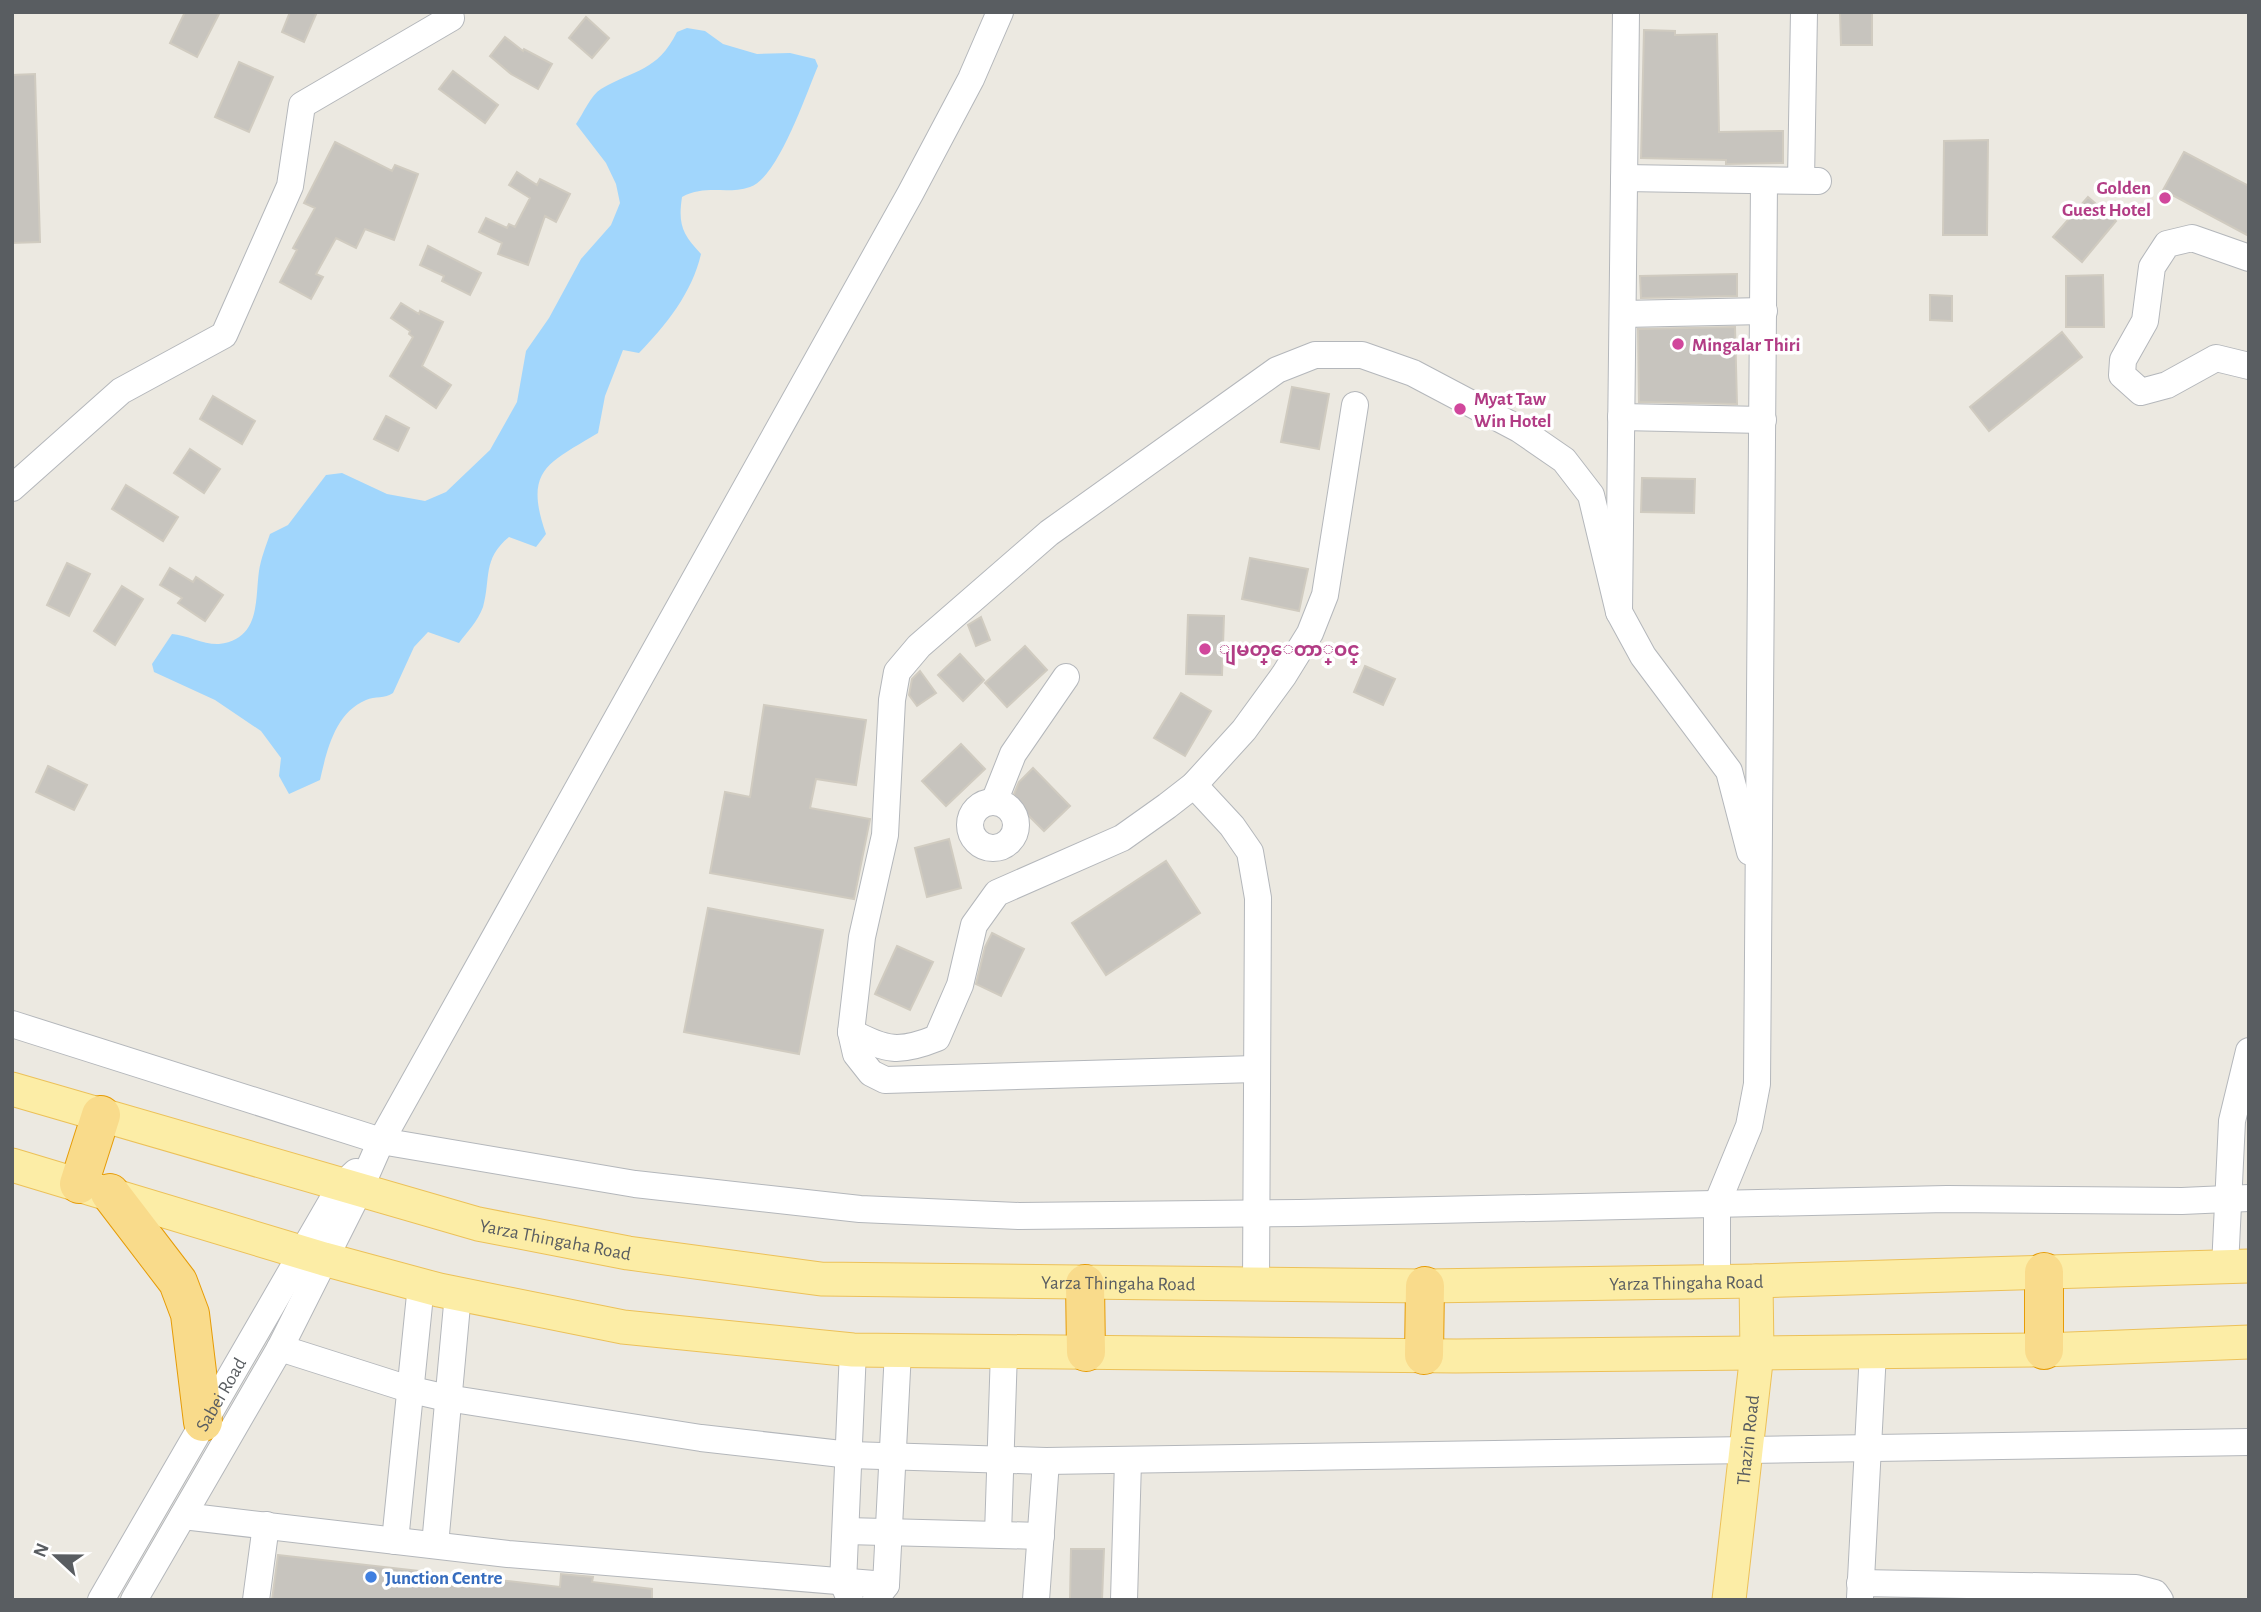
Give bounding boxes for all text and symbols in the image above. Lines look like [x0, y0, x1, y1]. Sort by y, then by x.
place label: Golden Guest Hotel [2062, 179, 2151, 220]
marker: Golden Guest Hotel [2157, 190, 2173, 206]
marker: Mingalar Thiri [1670, 336, 1686, 352]
place label: Mingalar Thiri [1692, 336, 1800, 355]
place label: Myat Taw Win Hotel [1474, 390, 1551, 431]
marker: Myat Taw Win Hotel [1452, 401, 1468, 417]
marker: ျမတ္ေတာ္ဝင္ [1197, 641, 1213, 657]
place label: ျမတ္ေတာ္ဝင္ [1219, 641, 1360, 666]
street label: Yarza Thingaha Road [478, 1216, 633, 1264]
street label: Yarza Thingaha Road [1609, 1273, 1764, 1294]
street label: Yarza Thingaha Road [1041, 1274, 1196, 1294]
street label: Sabei Road [193, 1355, 250, 1435]
street label: Thazin Road [1734, 1394, 1763, 1486]
north arrow [21, 1521, 91, 1591]
text: N [30, 1541, 53, 1560]
marker: Junction Centre [363, 1569, 379, 1585]
place label: Junction Centre [385, 1569, 502, 1588]

